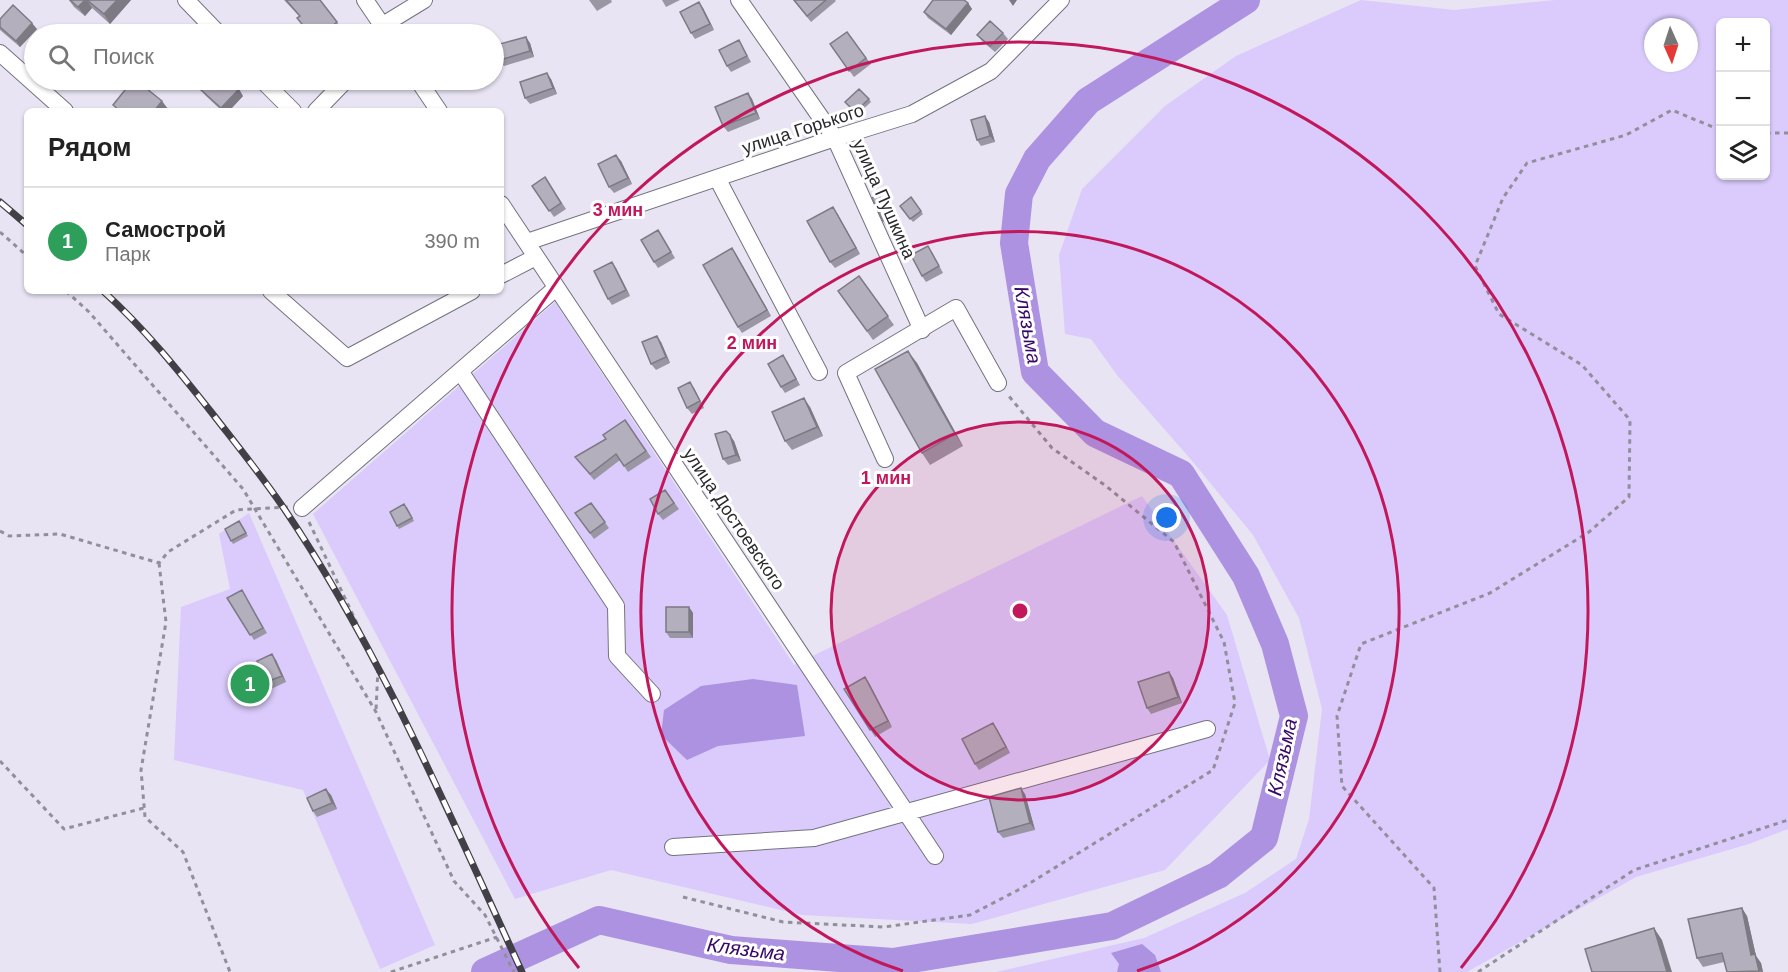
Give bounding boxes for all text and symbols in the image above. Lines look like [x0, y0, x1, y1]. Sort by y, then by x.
north arrow [1644, 18, 1698, 72]
map controls [1716, 18, 1770, 180]
button: + [1716, 18, 1770, 72]
search box [24, 24, 504, 90]
icon: search [45, 41, 78, 74]
text: Поиск [93, 44, 154, 69]
button: − [1716, 72, 1770, 126]
street label: улица Горького [740, 100, 866, 158]
button: layers [1716, 126, 1770, 180]
text: Рядом [48, 132, 131, 162]
street label: улица Пушкина [849, 136, 920, 263]
text: 3 мин [593, 200, 643, 220]
text: Самострой [105, 217, 226, 242]
text: 1 [62, 230, 73, 252]
text: 390 m [424, 230, 480, 252]
text: Парк [105, 243, 150, 265]
water label: Клязьма [1010, 284, 1046, 366]
text: 2 мин [727, 333, 777, 353]
street label: улица Достоевского [679, 444, 789, 594]
text: 1 мин [861, 468, 911, 488]
your location [1152, 503, 1181, 532]
centre of rings [1010, 601, 1030, 621]
pin: 1 [230, 662, 270, 706]
water label: Клязьма [1263, 716, 1301, 798]
water label: Клязьма [706, 933, 786, 965]

